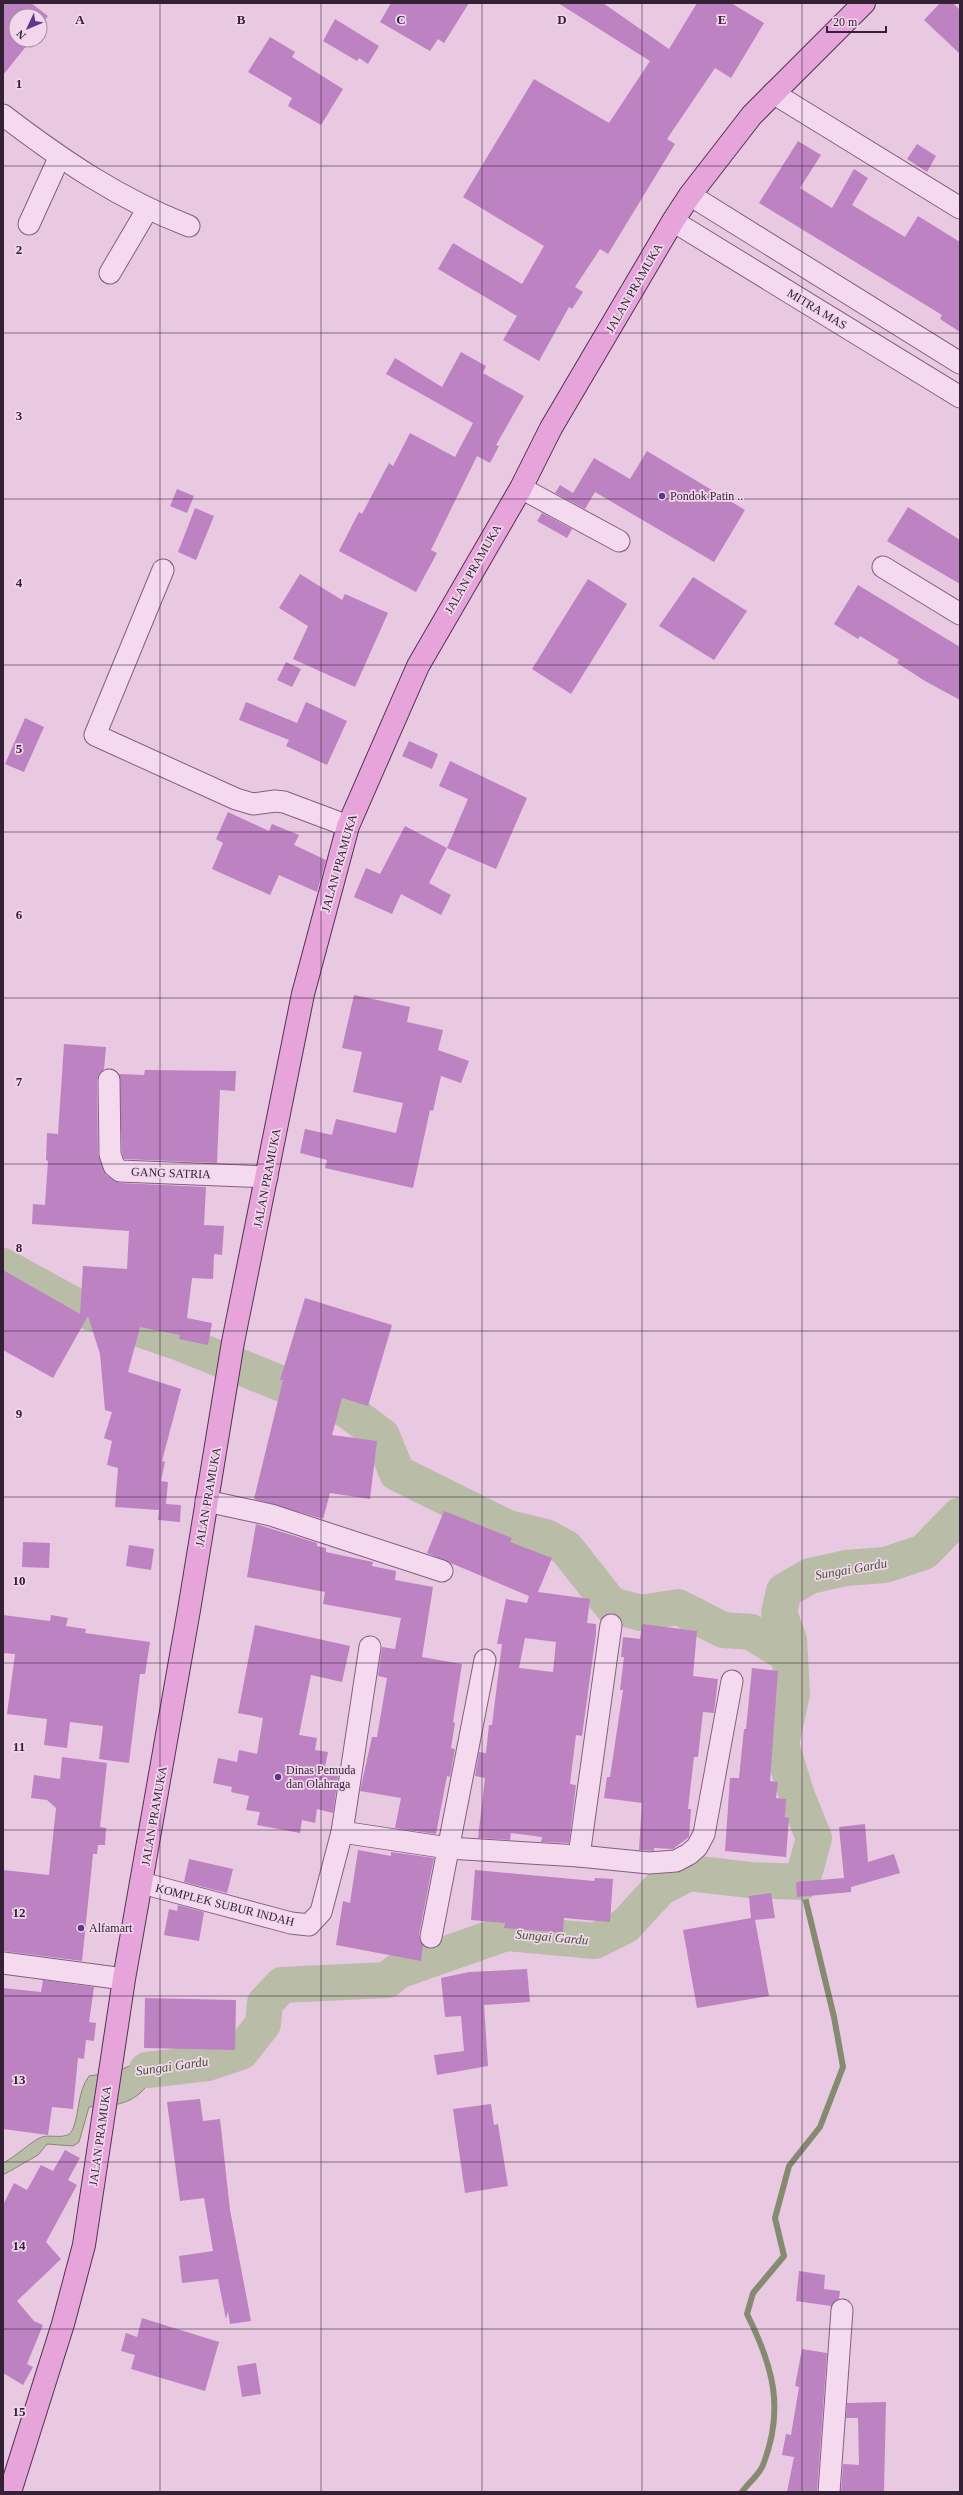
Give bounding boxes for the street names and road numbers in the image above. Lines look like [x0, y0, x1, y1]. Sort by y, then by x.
street label: JALAN PRAMUKA [603, 240, 665, 335]
street label: MITRA MAS [785, 286, 849, 332]
street label: JALAN PRAMUKA [442, 521, 504, 616]
street label: JALAN PRAMUKA [318, 812, 360, 913]
street label: JALAN PRAMUKA [250, 1127, 284, 1229]
street label: GANG SATRIA [131, 1165, 211, 1181]
street label: JALAN PRAMUKA [192, 1446, 224, 1548]
street label: JALAN PRAMUKA [138, 1765, 170, 1867]
street label: KOMPLEK SUBUR INDAH [154, 1881, 296, 1929]
street label: JALAN PRAMUKA [86, 2085, 114, 2187]

